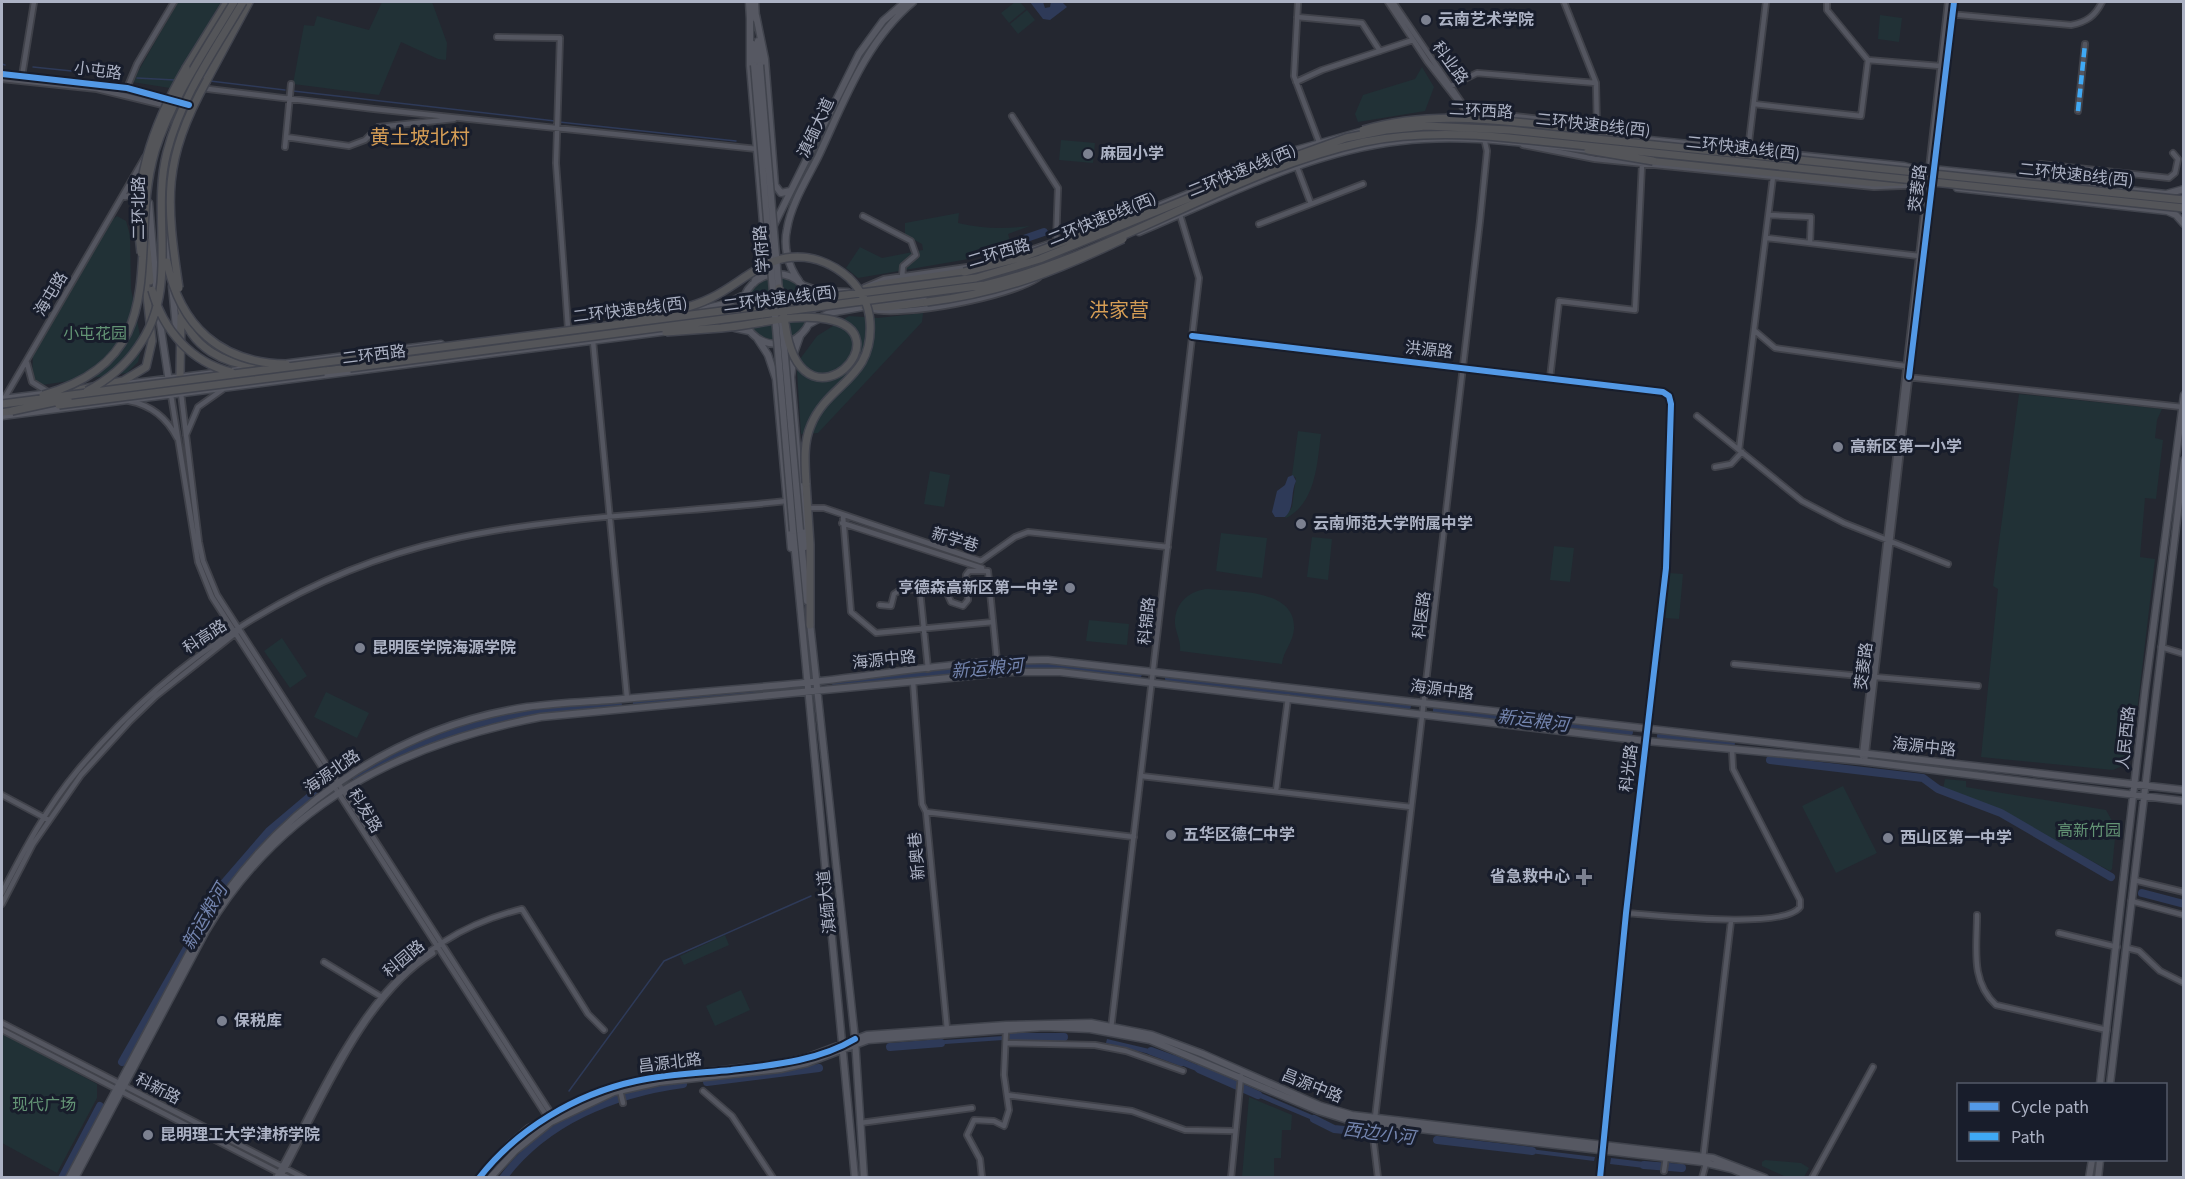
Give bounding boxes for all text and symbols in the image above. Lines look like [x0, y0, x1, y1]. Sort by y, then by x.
place label: 云南艺术学院 [1438, 9, 1534, 31]
marker: 云南艺术学院 [1419, 13, 1433, 27]
street label: 科业路 [1427, 37, 1473, 89]
street label: 小屯路 [73, 57, 123, 85]
street label: 滇缅大道 [793, 94, 839, 162]
street label: 二环西路 [1448, 98, 1514, 124]
street label: 二环快速B线(西) [1535, 108, 1651, 142]
district label: 黄土坡北村 [370, 124, 470, 152]
street label: 二环快速A线(西) [1685, 131, 1801, 165]
street label: 二环快速A线(西) [1185, 139, 1299, 203]
place label: 麻园小学 [1100, 143, 1164, 165]
marker: 麻园小学 [1081, 147, 1095, 161]
street label: 二环快速B线(西) [2018, 158, 2134, 192]
street label: 茭菱路 [1904, 163, 1932, 213]
street label: 二环北路 [128, 176, 150, 240]
street label: 二环快速B线(西) [1045, 187, 1159, 251]
street label: 学府路 [749, 224, 775, 274]
street label: 二环西路 [965, 234, 1033, 272]
street label: 海屯路 [29, 268, 73, 320]
street label: 二环快速A线(西) [722, 281, 838, 317]
street label: 二环快速B线(西) [572, 292, 688, 328]
district label: 洪家营 [1089, 297, 1149, 325]
park label: 小屯花园 [63, 323, 127, 345]
street label: 洪源路 [1404, 337, 1454, 363]
street label: 二环西路 [341, 340, 407, 370]
place label: 高新区第一小学 [1850, 436, 1962, 458]
marker: 高新区第一小学 [1831, 440, 1845, 454]
place label: 云南师范大学附属中学 [1313, 513, 1473, 535]
marker: 云南师范大学附属中学 [1294, 517, 1308, 531]
street label: 新学巷 [929, 522, 981, 558]
place label: 亨德森高新区第一中学 [898, 577, 1058, 599]
marker: 亨德森高新区第一中学 [1063, 581, 1077, 595]
street label: 科医路 [1408, 590, 1436, 640]
street label: 科锦路 [1134, 596, 1160, 646]
street label: 科高路 [179, 615, 231, 659]
place label: 昆明医学院海源学院 [372, 637, 516, 659]
marker: 昆明医学院海源学院 [353, 641, 367, 655]
street label: 茭菱路 [1850, 641, 1878, 691]
street label: 海源中路 [851, 646, 917, 674]
water label: 新运粮河 [950, 653, 1027, 685]
street label: 海源中路 [1409, 675, 1475, 705]
water label: 新运粮河 [1496, 704, 1573, 738]
street label: 人民西路 [2112, 705, 2140, 771]
street label: 海源中路 [1891, 733, 1957, 761]
street label: 科光路 [1615, 743, 1643, 793]
street label: 海源北路 [299, 745, 365, 799]
street label: 科发路 [343, 785, 387, 837]
park label: 高新竹园 [2057, 820, 2121, 842]
place label: 五华区德仁中学 [1183, 824, 1295, 846]
place label: 西山区第一中学 [1900, 827, 2012, 849]
marker: 五华区德仁中学 [1164, 828, 1178, 842]
street label: 新奥巷 [904, 831, 930, 881]
marker: 西山区第一中学 [1881, 831, 1895, 845]
place label: 省急救中心 [1490, 866, 1570, 888]
marker: 省急救中心 [1575, 868, 1593, 886]
street label: 滇缅大道 [813, 869, 841, 935]
water label: 新运粮河 [176, 877, 235, 954]
street label: 科园路 [379, 935, 429, 983]
place label: 保税库 [234, 1010, 282, 1032]
marker: 保税库 [215, 1014, 229, 1028]
street label: 昌源北路 [637, 1048, 703, 1078]
street label: 昌源中路 [1278, 1064, 1346, 1108]
street label: 科新路 [132, 1068, 184, 1110]
legend [1957, 1083, 2167, 1161]
park label: 现代广场 [12, 1094, 76, 1116]
text: Cycle path [2011, 1095, 2089, 1120]
water label: 西边小河 [1342, 1117, 1419, 1151]
place label: 昆明理工大学津桥学院 [160, 1124, 320, 1146]
text: Path [2011, 1125, 2045, 1150]
marker: 昆明理工大学津桥学院 [141, 1128, 155, 1142]

